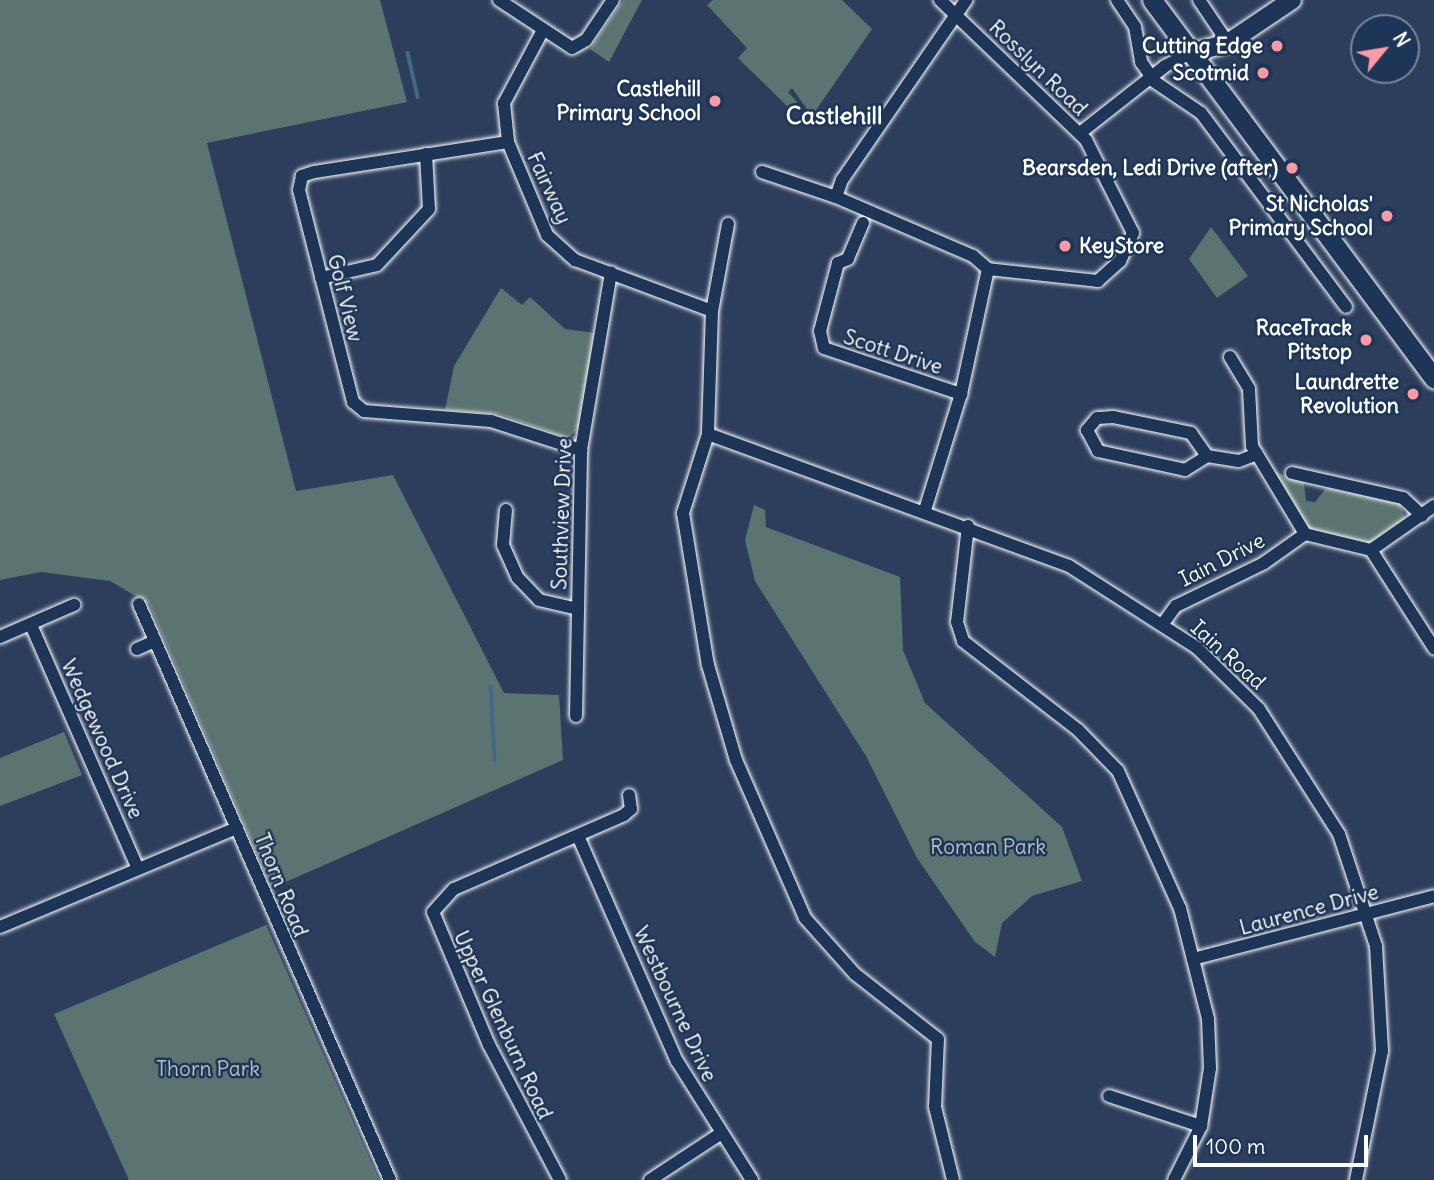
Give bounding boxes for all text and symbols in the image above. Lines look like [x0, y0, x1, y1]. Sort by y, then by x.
north arrow [1350, 14, 1420, 84]
street label: Rosslyn Road [984, 15, 1092, 121]
text: N [1388, 28, 1415, 51]
place label: Cutting Edge [1142, 33, 1263, 59]
marker: Cutting Edge [1269, 38, 1285, 54]
place label: Scotmid [1173, 60, 1249, 86]
marker: Scotmid [1255, 65, 1271, 81]
place label: Castlehill Primary School [556, 76, 701, 126]
marker: Castlehill Primary School [707, 93, 723, 109]
district label: Castlehill [786, 102, 882, 130]
street label: Fairway [521, 148, 577, 228]
place label: Bearsden, Ledi Drive (after) [1022, 155, 1278, 181]
marker: Bearsden, Ledi Drive (after) [1284, 160, 1300, 176]
place label: St Nicholas' Primary School [1228, 191, 1373, 241]
marker: St Nicholas' Primary School [1379, 208, 1395, 224]
place label: KeyStore [1079, 233, 1164, 259]
marker: KeyStore [1057, 238, 1073, 254]
street label: Golf View [322, 252, 368, 344]
place label: RaceTrack Pitstop [1256, 315, 1352, 365]
street label: Scott Drive [840, 324, 946, 380]
marker: RaceTrack Pitstop [1358, 332, 1374, 348]
place label: Laundrette Revolution [1295, 369, 1399, 419]
marker: Laundrette Revolution [1405, 386, 1421, 402]
street label: Southview Drive [547, 438, 577, 590]
street label: Iain Drive [1175, 528, 1269, 592]
street label: Iain Road [1185, 615, 1271, 695]
street label: Wedgewood Drive [55, 655, 149, 823]
street label: Thorn Road [249, 829, 313, 941]
park label: Roman Park [930, 834, 1046, 860]
street label: Laurence Drive [1237, 879, 1381, 941]
street label: Westbourne Drive [628, 922, 722, 1086]
street label: Upper Glenburn Road [448, 927, 558, 1123]
park label: Thorn Park [156, 1056, 260, 1082]
scale bar [1196, 1120, 1371, 1164]
text: 100 m [1206, 1133, 1265, 1160]

